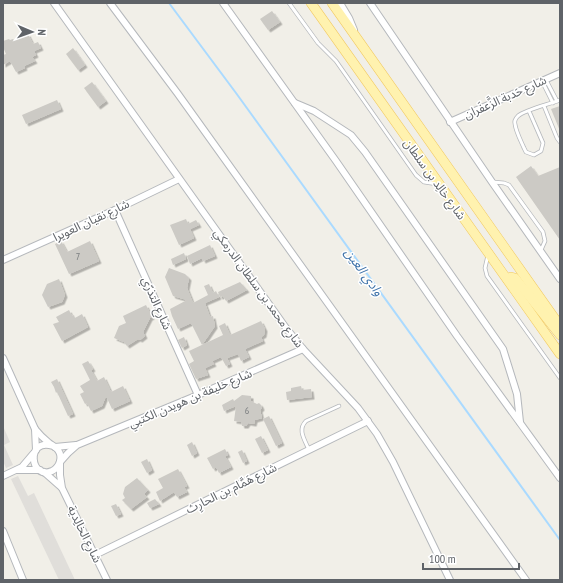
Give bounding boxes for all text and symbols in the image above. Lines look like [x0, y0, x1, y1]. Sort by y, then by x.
north arrow [12, 12, 52, 52]
text: N [35, 29, 49, 36]
street label: شارع حَدبة الزَّعفَران [461, 72, 549, 124]
street label: شارع خالِد بن سلطان [399, 136, 469, 224]
street label: شارع نقيان العويرا [50, 196, 132, 246]
street label: شارع محمد بن سلطان الدرمكي [208, 226, 307, 352]
water label: وادي العين [339, 245, 387, 301]
house number: 7 [76, 250, 80, 263]
street label: شارع التذرّي [136, 274, 175, 333]
street label: شارع خليفة بن هويدن الكتبي [126, 365, 255, 433]
house number: 6 [245, 404, 250, 417]
street label: شارع هَمَّام بن الحارِث [183, 459, 280, 519]
street label: شارع الخالِدية [63, 503, 105, 566]
scale bar [423, 545, 519, 571]
text: 100 m [429, 551, 456, 566]

